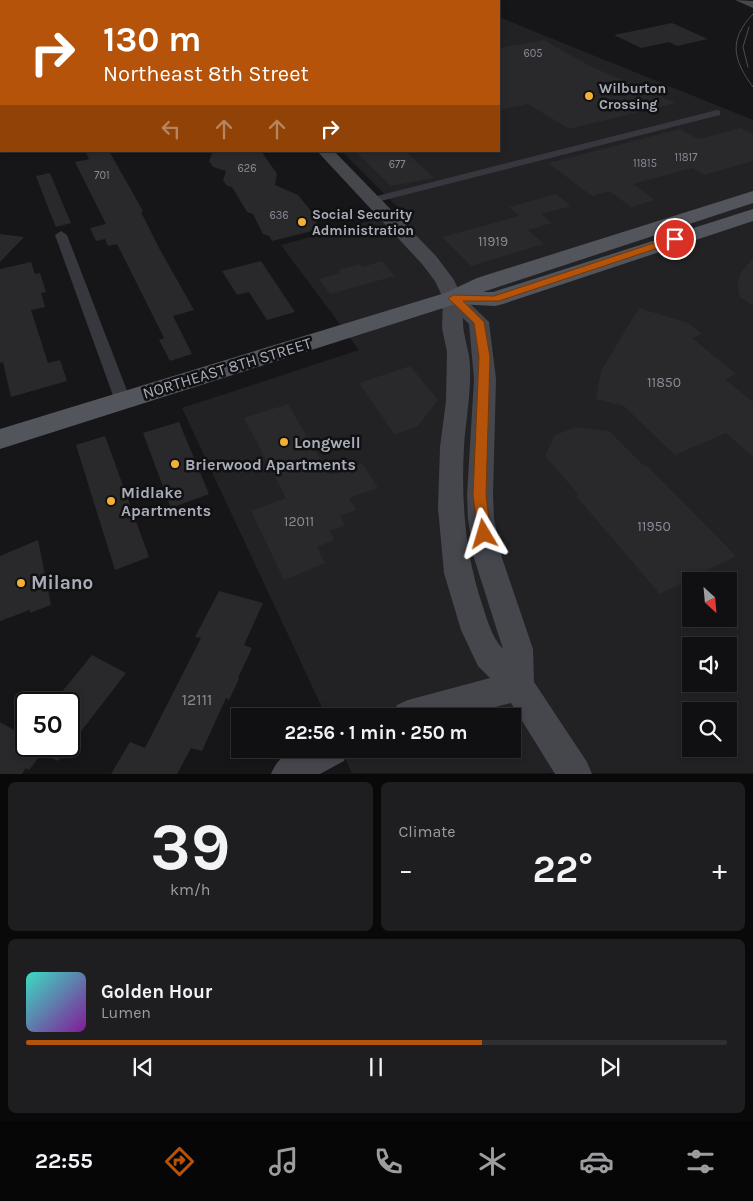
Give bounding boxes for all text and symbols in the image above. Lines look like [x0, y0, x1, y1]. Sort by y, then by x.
text: 130 m [103, 19, 201, 60]
icon: right [20, 20, 85, 85]
house number: 605 [523, 47, 543, 60]
text: Northeast 8th Street [103, 61, 309, 87]
place label: Wilburton Crossing [599, 80, 666, 113]
marker: Wilburton Crossing [583, 90, 595, 102]
icon: left [157, 115, 185, 143]
icon: ahead [210, 115, 238, 143]
icon: ahead [263, 115, 291, 143]
icon: right [316, 115, 344, 143]
house number: 11817 [675, 151, 697, 164]
house number: 11815 [633, 157, 657, 170]
house number: 677 [389, 158, 405, 171]
house number: 626 [238, 162, 256, 175]
house number: 701 [94, 169, 110, 182]
place label: Social Security Administration [312, 206, 414, 239]
house number: 636 [269, 209, 289, 222]
marker: Social Security Administration [296, 216, 308, 228]
pin [654, 218, 696, 260]
icon: arrive [661, 225, 689, 253]
house number: 11919 [478, 233, 508, 250]
street label: NORTHEAST 8TH STREET [140, 333, 314, 403]
house number: 11850 [647, 374, 681, 391]
place label: Longwell [294, 433, 361, 452]
marker: Longwell [278, 436, 290, 448]
place label: Brierwood Apartments [185, 455, 356, 474]
marker: Brierwood Apartments [169, 458, 181, 470]
place label: Midlake Apartments [121, 483, 211, 520]
marker: Midlake Apartments [105, 495, 117, 507]
position arrow [457, 507, 509, 559]
house number: 12011 [284, 513, 314, 530]
house number: 11950 [637, 518, 671, 535]
place label: Milano [31, 572, 93, 594]
north arrow [682, 572, 738, 628]
map controls [682, 572, 737, 757]
marker: Milano [15, 577, 27, 589]
button: sound [682, 637, 737, 692]
house number: 12111 [182, 690, 212, 709]
speed limit sign: 50 [15, 692, 80, 757]
button: search [682, 702, 737, 757]
text: 22:56 · 1 min · 250 m [284, 722, 468, 744]
text: 39 [150, 809, 230, 885]
text: Climate [399, 822, 456, 841]
text: 22° [532, 847, 593, 892]
text: − [399, 853, 413, 886]
text: + [712, 853, 727, 886]
text: km/h [170, 880, 211, 899]
text: Golden Hour [101, 981, 212, 1003]
text: Lumen [101, 1003, 151, 1022]
icon: previous [129, 1053, 157, 1081]
icon: pause [362, 1053, 390, 1081]
icon: next [596, 1053, 624, 1081]
icon: directions [162, 1144, 197, 1179]
icon: music [266, 1144, 301, 1179]
icon: phone [371, 1144, 406, 1179]
icon: climate [475, 1144, 510, 1179]
icon: car [579, 1144, 614, 1179]
icon: filters [683, 1144, 718, 1179]
text: 22:55 [35, 1148, 93, 1174]

